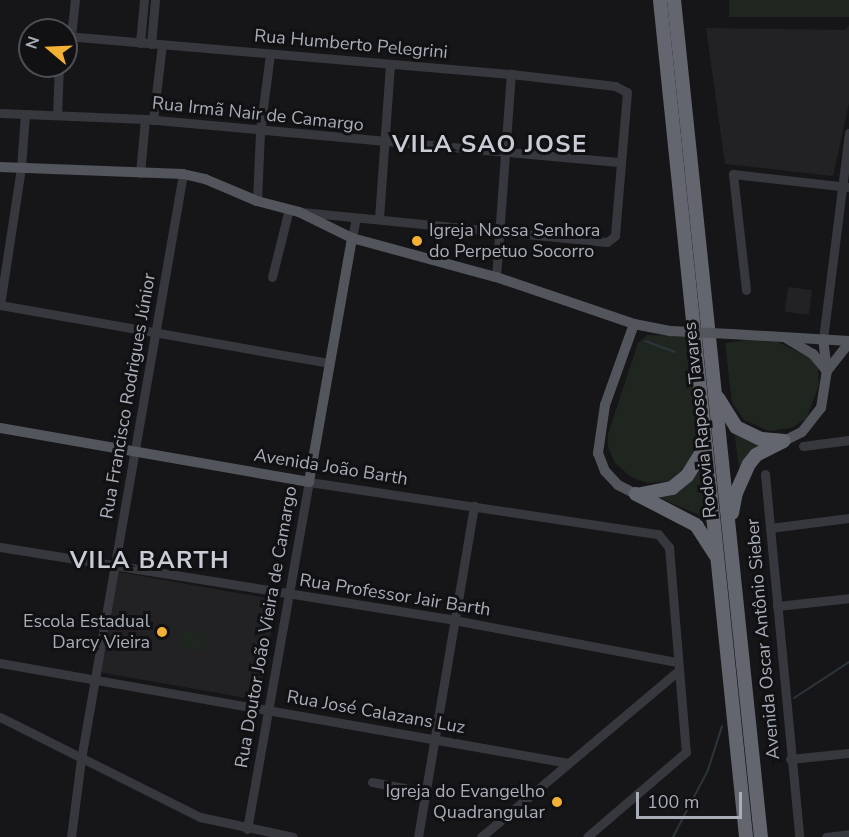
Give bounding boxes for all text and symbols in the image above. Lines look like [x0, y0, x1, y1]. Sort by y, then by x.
north arrow [18, 18, 78, 78]
street label: Rua Humberto Pelegrini [253, 25, 449, 63]
text: N [21, 34, 45, 52]
street label: Rua Irmã Nair de Camargo [151, 92, 365, 136]
district label: VILA SAO JOSE [392, 131, 588, 159]
place label: Igreja Nossa Senhora do Perpetuo Socorro [429, 220, 600, 262]
marker: Igreja Nossa Senhora do Perpetuo Socorro [410, 234, 424, 248]
street label: Rua Francisco Rodrigues Júnior [96, 271, 160, 521]
street label: Rodovia Raposo Tavares [679, 321, 721, 519]
street label: Avenida João Barth [252, 444, 410, 490]
street label: Rua Doutor João Vieira de Camargo [231, 484, 301, 770]
street label: Avenida Oscar Antônio Sieber [742, 518, 784, 760]
district label: VILA BARTH [70, 547, 230, 575]
street label: Rua Professor Jair Barth [298, 569, 492, 621]
place label: Escola Estadual Darcy Vieira [23, 611, 150, 654]
marker: Escola Estadual Darcy Vieira [155, 625, 169, 639]
street label: Rua José Calazans Luz [285, 686, 467, 738]
scale bar [639, 780, 746, 818]
place label: Igreja do Evangelho Quadrangular [386, 781, 545, 824]
text: 100 m [647, 790, 699, 814]
marker: Igreja do Evangelho Quadrangular [550, 795, 564, 809]

